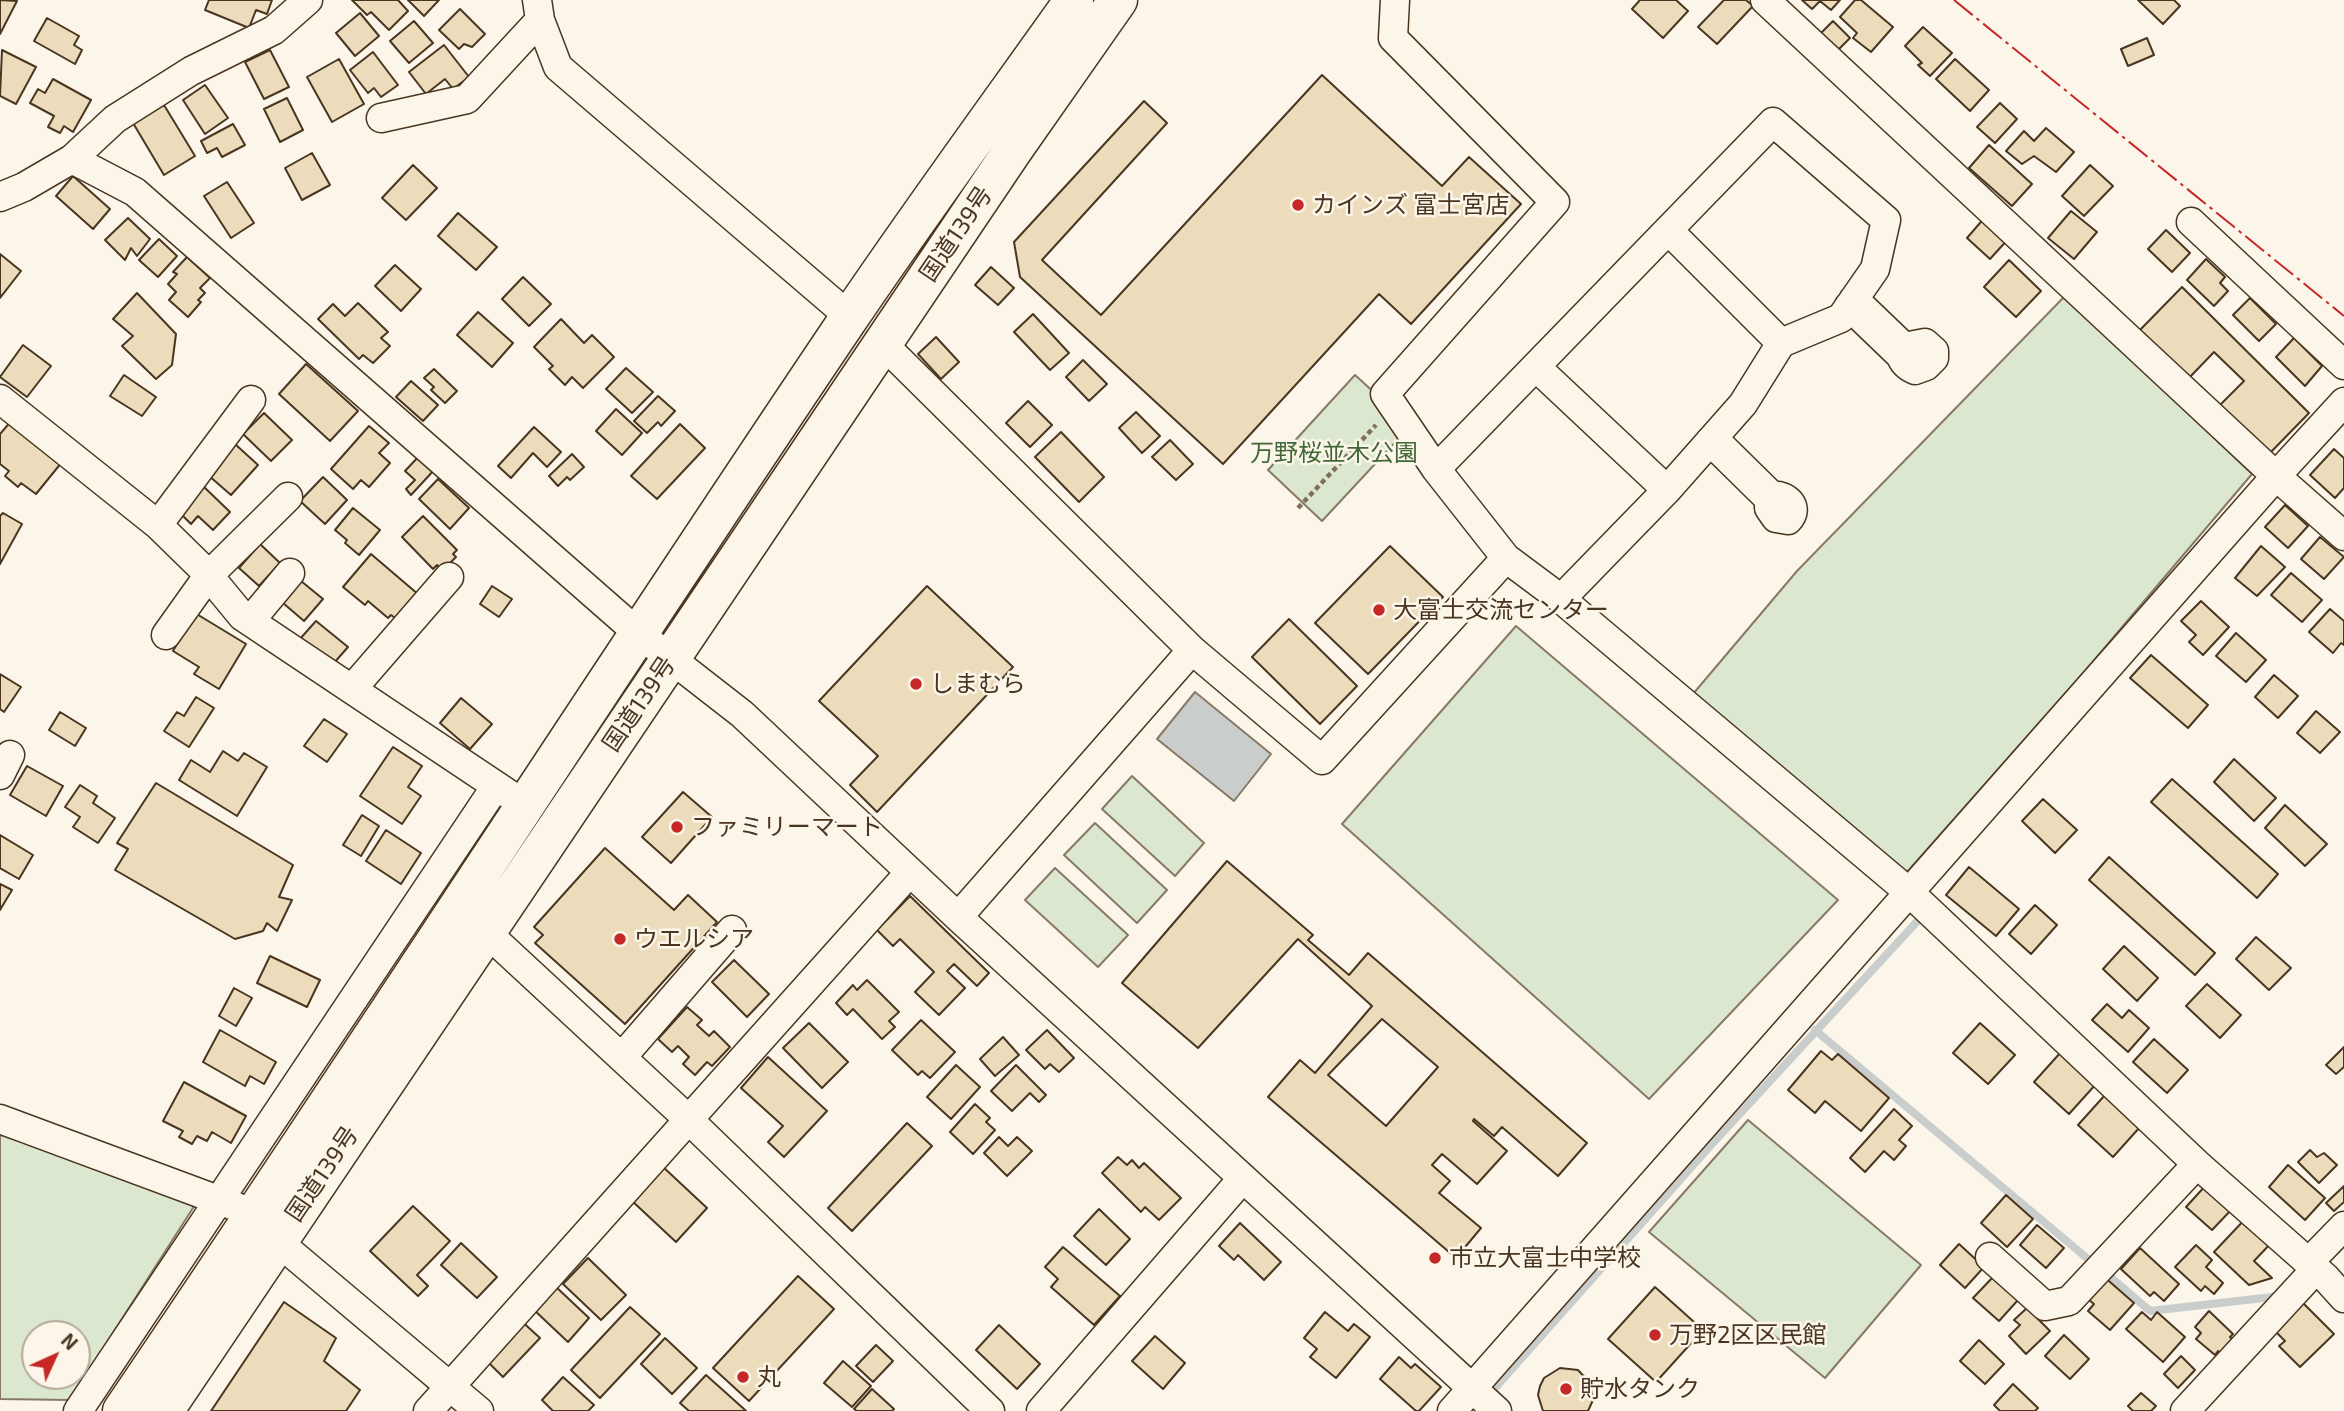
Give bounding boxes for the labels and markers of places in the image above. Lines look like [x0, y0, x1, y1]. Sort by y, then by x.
place label: カインズ 富士宮店 [1312, 191, 1509, 219]
marker: カインズ 富士宮店 [1290, 197, 1306, 213]
place label: 大富士交流センター [1393, 596, 1609, 624]
marker: 大富士交流センター [1371, 602, 1387, 618]
place label: しまむら [930, 670, 1026, 698]
marker: しまむら [908, 676, 924, 692]
place label: ファミリーマート [691, 813, 883, 841]
marker: ファミリーマート [669, 819, 685, 835]
place label: ウエルシア [634, 925, 754, 953]
marker: ウエルシア [612, 931, 628, 947]
place label: 市立大富士中学校 [1449, 1244, 1641, 1272]
marker: 市立大富士中学校 [1427, 1250, 1443, 1266]
place label: 万野2区区民館 [1669, 1321, 1826, 1349]
marker: 万野2区区民館 [1647, 1327, 1663, 1343]
place label: 丸 [757, 1363, 781, 1391]
marker: 丸 [735, 1369, 751, 1385]
place label: 貯水タンク [1580, 1375, 1700, 1403]
marker: 貯水タンク [1558, 1381, 1574, 1397]

